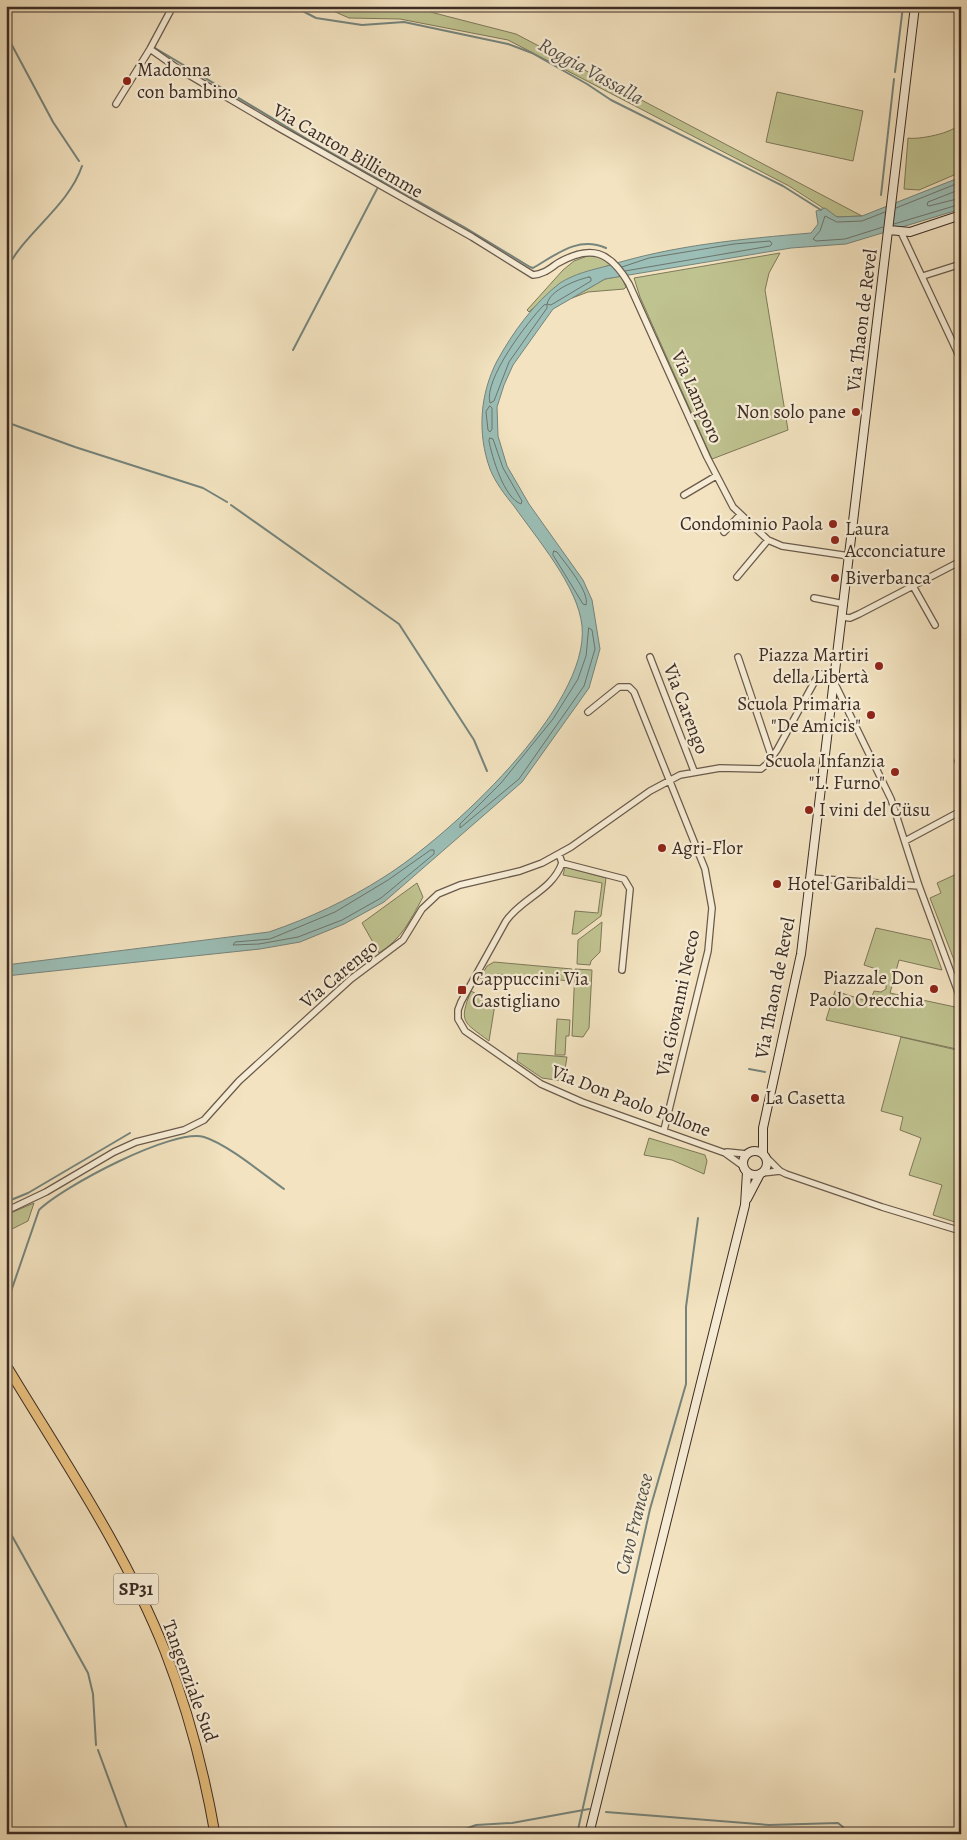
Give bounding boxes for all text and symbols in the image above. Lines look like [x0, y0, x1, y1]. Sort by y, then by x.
water label: Roggia Vassalla [534, 31, 648, 111]
place label: Madonna con bambino [137, 57, 238, 105]
marker: Madonna con bambino [121, 75, 133, 87]
street label: Via Canton Billiemme [267, 97, 428, 205]
street label: Via Thaon de Revel [840, 247, 884, 394]
street label: Via Lamporo [665, 346, 729, 448]
place label: Non solo pane [736, 399, 846, 425]
marker: Non solo pane [850, 406, 862, 418]
place label: Condominio Paola [680, 511, 823, 537]
place label: Laura Acconciature [844, 516, 946, 564]
marker: Condominio Paola [827, 518, 839, 530]
marker: Laura Acconciature [829, 534, 841, 546]
place label: Biverbanca [845, 565, 931, 591]
marker: Biverbanca [829, 572, 841, 584]
place label: Piazza Martiri della Libertà [758, 642, 869, 690]
street label: Via Carengo [657, 659, 715, 758]
marker: Piazza Martiri della Libertà [873, 660, 885, 672]
place label: Scuola Primaria "De Amicis" [737, 691, 861, 739]
marker: Scuola Primaria "De Amicis" [865, 709, 877, 721]
place label: Scuola Infanzia "L. Furno" [765, 748, 885, 796]
marker: Scuola Infanzia "L. Furno" [889, 766, 901, 778]
place label: I vini del Cüsu [819, 797, 931, 823]
marker: I vini del Cüsu [803, 804, 815, 816]
place label: Agri-Flor [671, 835, 743, 861]
marker: Agri-Flor [656, 842, 668, 854]
place label: Hotel Garibaldi [787, 871, 906, 897]
marker: Hotel Garibaldi [771, 878, 783, 890]
street label: Via Thaon de Revel [748, 915, 802, 1062]
street label: Via Giovanni Necco [650, 927, 706, 1080]
street label: Via Carengo [294, 934, 384, 1015]
place label: Piazzale Don Paolo Orecchia [809, 965, 924, 1013]
place label: Cappuccini Via Castigliano [472, 966, 589, 1014]
marker: Piazzale Don Paolo Orecchia [928, 983, 940, 995]
marker: Cappuccini Via Castigliano [456, 984, 468, 996]
street label: Via Don Paolo Pollone [547, 1058, 714, 1143]
place label: La Casetta [765, 1085, 846, 1111]
marker: La Casetta [749, 1092, 761, 1104]
water label: Cavo Francese [608, 1471, 660, 1577]
road number: SP31 [114, 1574, 158, 1605]
street label: Tangenziale Sud [156, 1617, 224, 1746]

